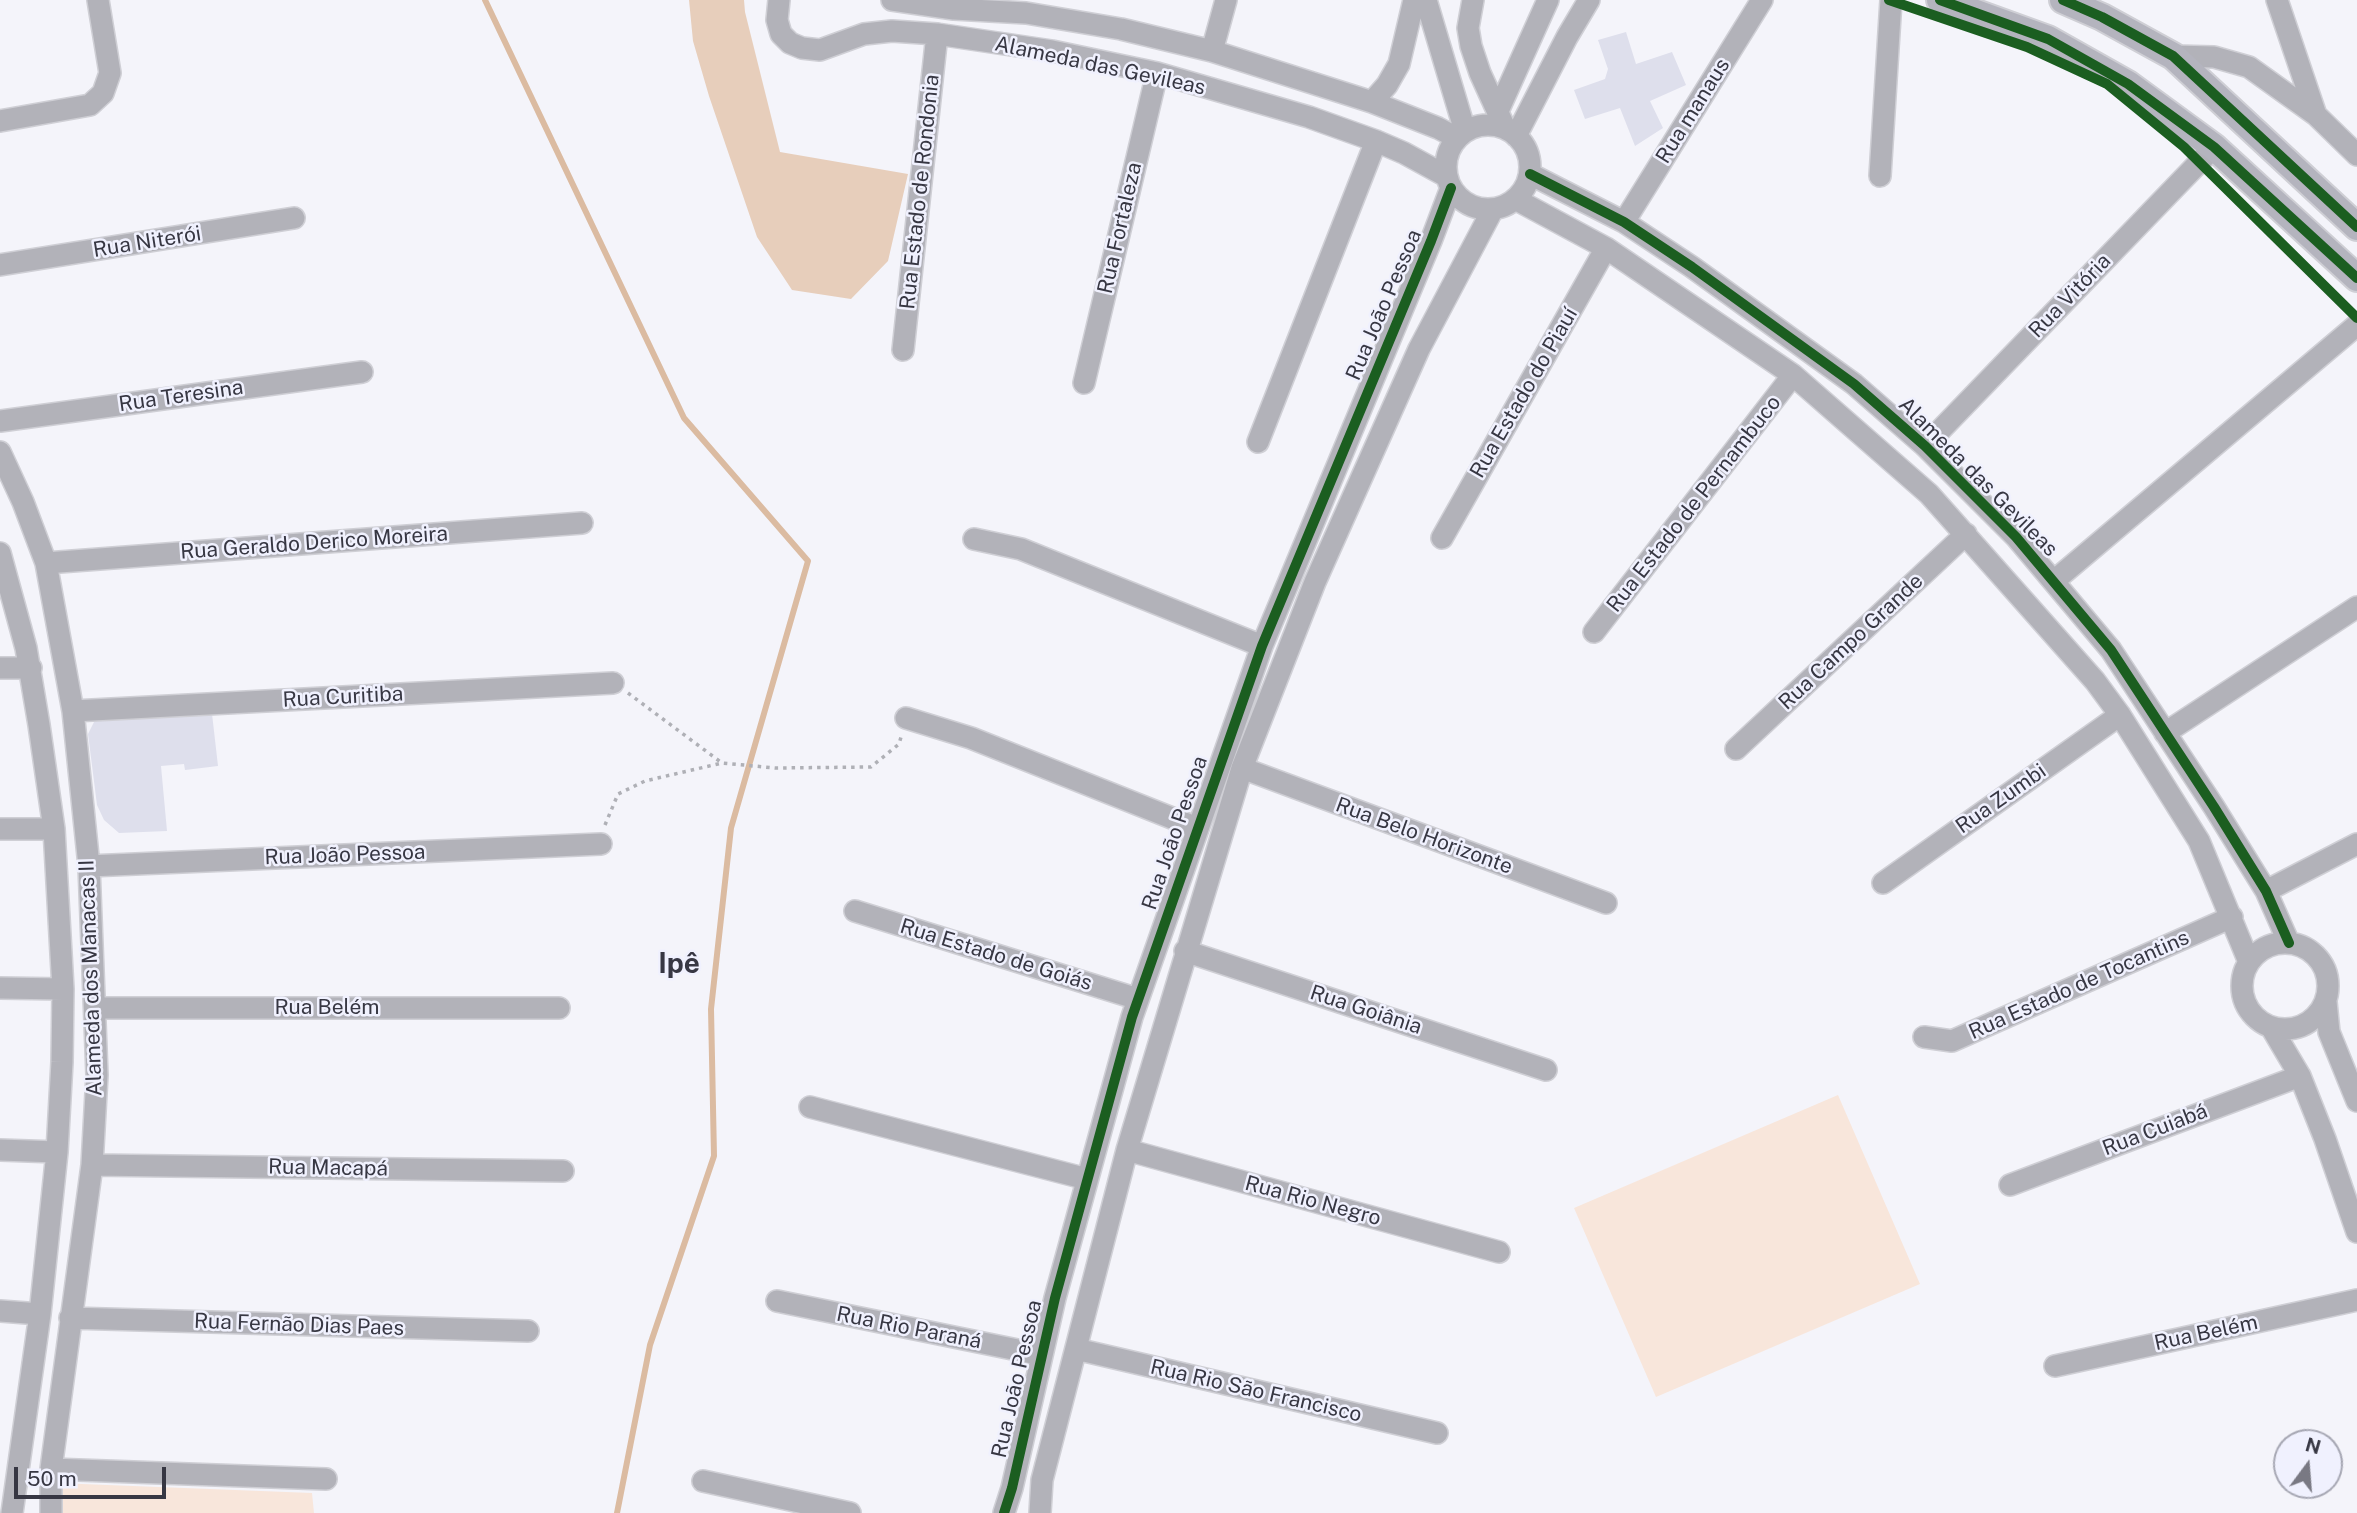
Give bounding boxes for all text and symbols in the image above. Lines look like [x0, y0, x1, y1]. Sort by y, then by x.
street label: Alameda das Gevileas [992, 31, 1208, 101]
street label: Rua manaus [1651, 54, 1735, 168]
street label: Rua Estado de Rondonia [895, 73, 945, 311]
street label: Rua Fortaleza [1093, 160, 1147, 296]
street label: Rua Niterói [91, 221, 203, 263]
street label: Rua João Pessoa [1341, 226, 1427, 384]
street label: Rua Vitória [2024, 249, 2116, 343]
street label: Rua Estado do Piauí [1465, 303, 1583, 483]
street label: Rua Teresina [117, 375, 245, 417]
street label: Rua Estado de Pernambuco [1602, 391, 1786, 617]
street label: Alameda das Gevileas [1893, 392, 2063, 562]
street label: Rua Geraldo Derico Moreira [179, 521, 449, 565]
street label: Rua Campo Grande [1774, 569, 1928, 715]
street label: Rua Curitiba [282, 681, 404, 713]
street label: Rua João Pessoa [1137, 753, 1213, 913]
street label: Rua Zumbi [1951, 759, 2051, 839]
street label: Rua Belo Horizonte [1332, 792, 1516, 880]
street label: Rua João Pessoa [264, 840, 426, 870]
street label: Alameda dos Manacas II [74, 859, 108, 1097]
street label: Rua Estado de Goiás [897, 914, 1095, 996]
street label: Rua Estado de Tocantins [1965, 925, 2193, 1045]
district label: Ipê [658, 947, 700, 981]
street label: Rua Goiânia [1307, 980, 1425, 1040]
street label: Rua Belém [275, 995, 379, 1021]
street label: Rua Cuiabá [2099, 1098, 2211, 1162]
street label: Rua Macapá [268, 1154, 388, 1182]
street label: Rua Rio Negro [1242, 1171, 1384, 1231]
street label: Rua João Pessoa [987, 1298, 1047, 1460]
street label: Rua Rio Paraná [834, 1302, 984, 1354]
street label: Rua Fernão Dias Paes [194, 1309, 404, 1341]
street label: Rua Belém [2152, 1310, 2260, 1356]
street label: Rua Rio São Francisco [1148, 1354, 1364, 1428]
north arrow [2273, 1429, 2343, 1499]
text: N [2303, 1433, 2323, 1458]
scale bar [18, 1454, 170, 1498]
text: 50 m [27, 1466, 77, 1491]

